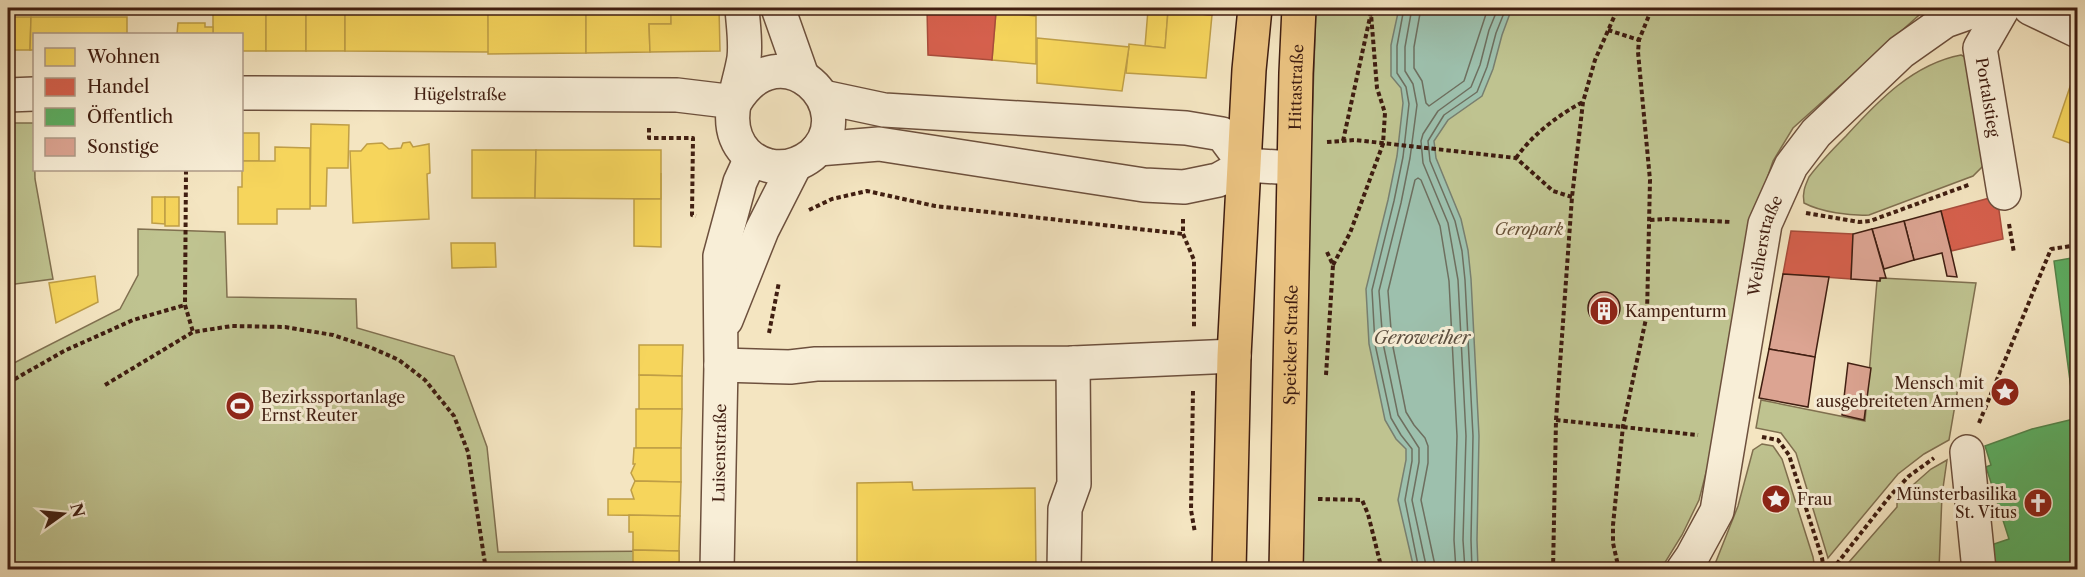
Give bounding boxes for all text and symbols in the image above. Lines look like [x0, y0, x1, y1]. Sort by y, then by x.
legend [33, 33, 243, 171]
street label: Hittastraße [1285, 44, 1307, 130]
text: Wohnen [86, 46, 160, 68]
street label: Portalstieg [1972, 56, 2005, 139]
text: Handel [87, 76, 149, 98]
street label: Hügelstraße [413, 84, 507, 104]
text: Öffentlich [87, 105, 173, 128]
text: Sonstige [87, 136, 159, 158]
street label: Weiherstraße [1743, 192, 1787, 299]
park label: Geropark [1495, 219, 1564, 239]
street label: Speicker Straße [1279, 285, 1302, 405]
building icon: Kampenturm [1588, 295, 1620, 327]
place label: Kampenturm [1625, 301, 1727, 321]
water label: Geroweiher [1374, 327, 1472, 349]
place label: Mensch mit ausgebreiteten Armen [1816, 373, 1984, 411]
place icon: Mensch mit ausgebreiteten Armen [1989, 376, 2021, 408]
place label: Bezirkssportanlage Ernst Reuter [261, 387, 405, 425]
sports icon: Bezirkssportanlage Ernst Reuter [224, 390, 256, 422]
street label: Luisenstraße [708, 403, 730, 503]
place icon: Frau [1760, 483, 1792, 515]
north arrow [33, 484, 93, 544]
place label: Münsterbasilika St. Vitus [1896, 484, 2018, 522]
church icon: Münsterbasilika St. Vitus [2022, 487, 2054, 519]
place label: Frau [1797, 489, 1832, 509]
text: N [66, 501, 89, 520]

